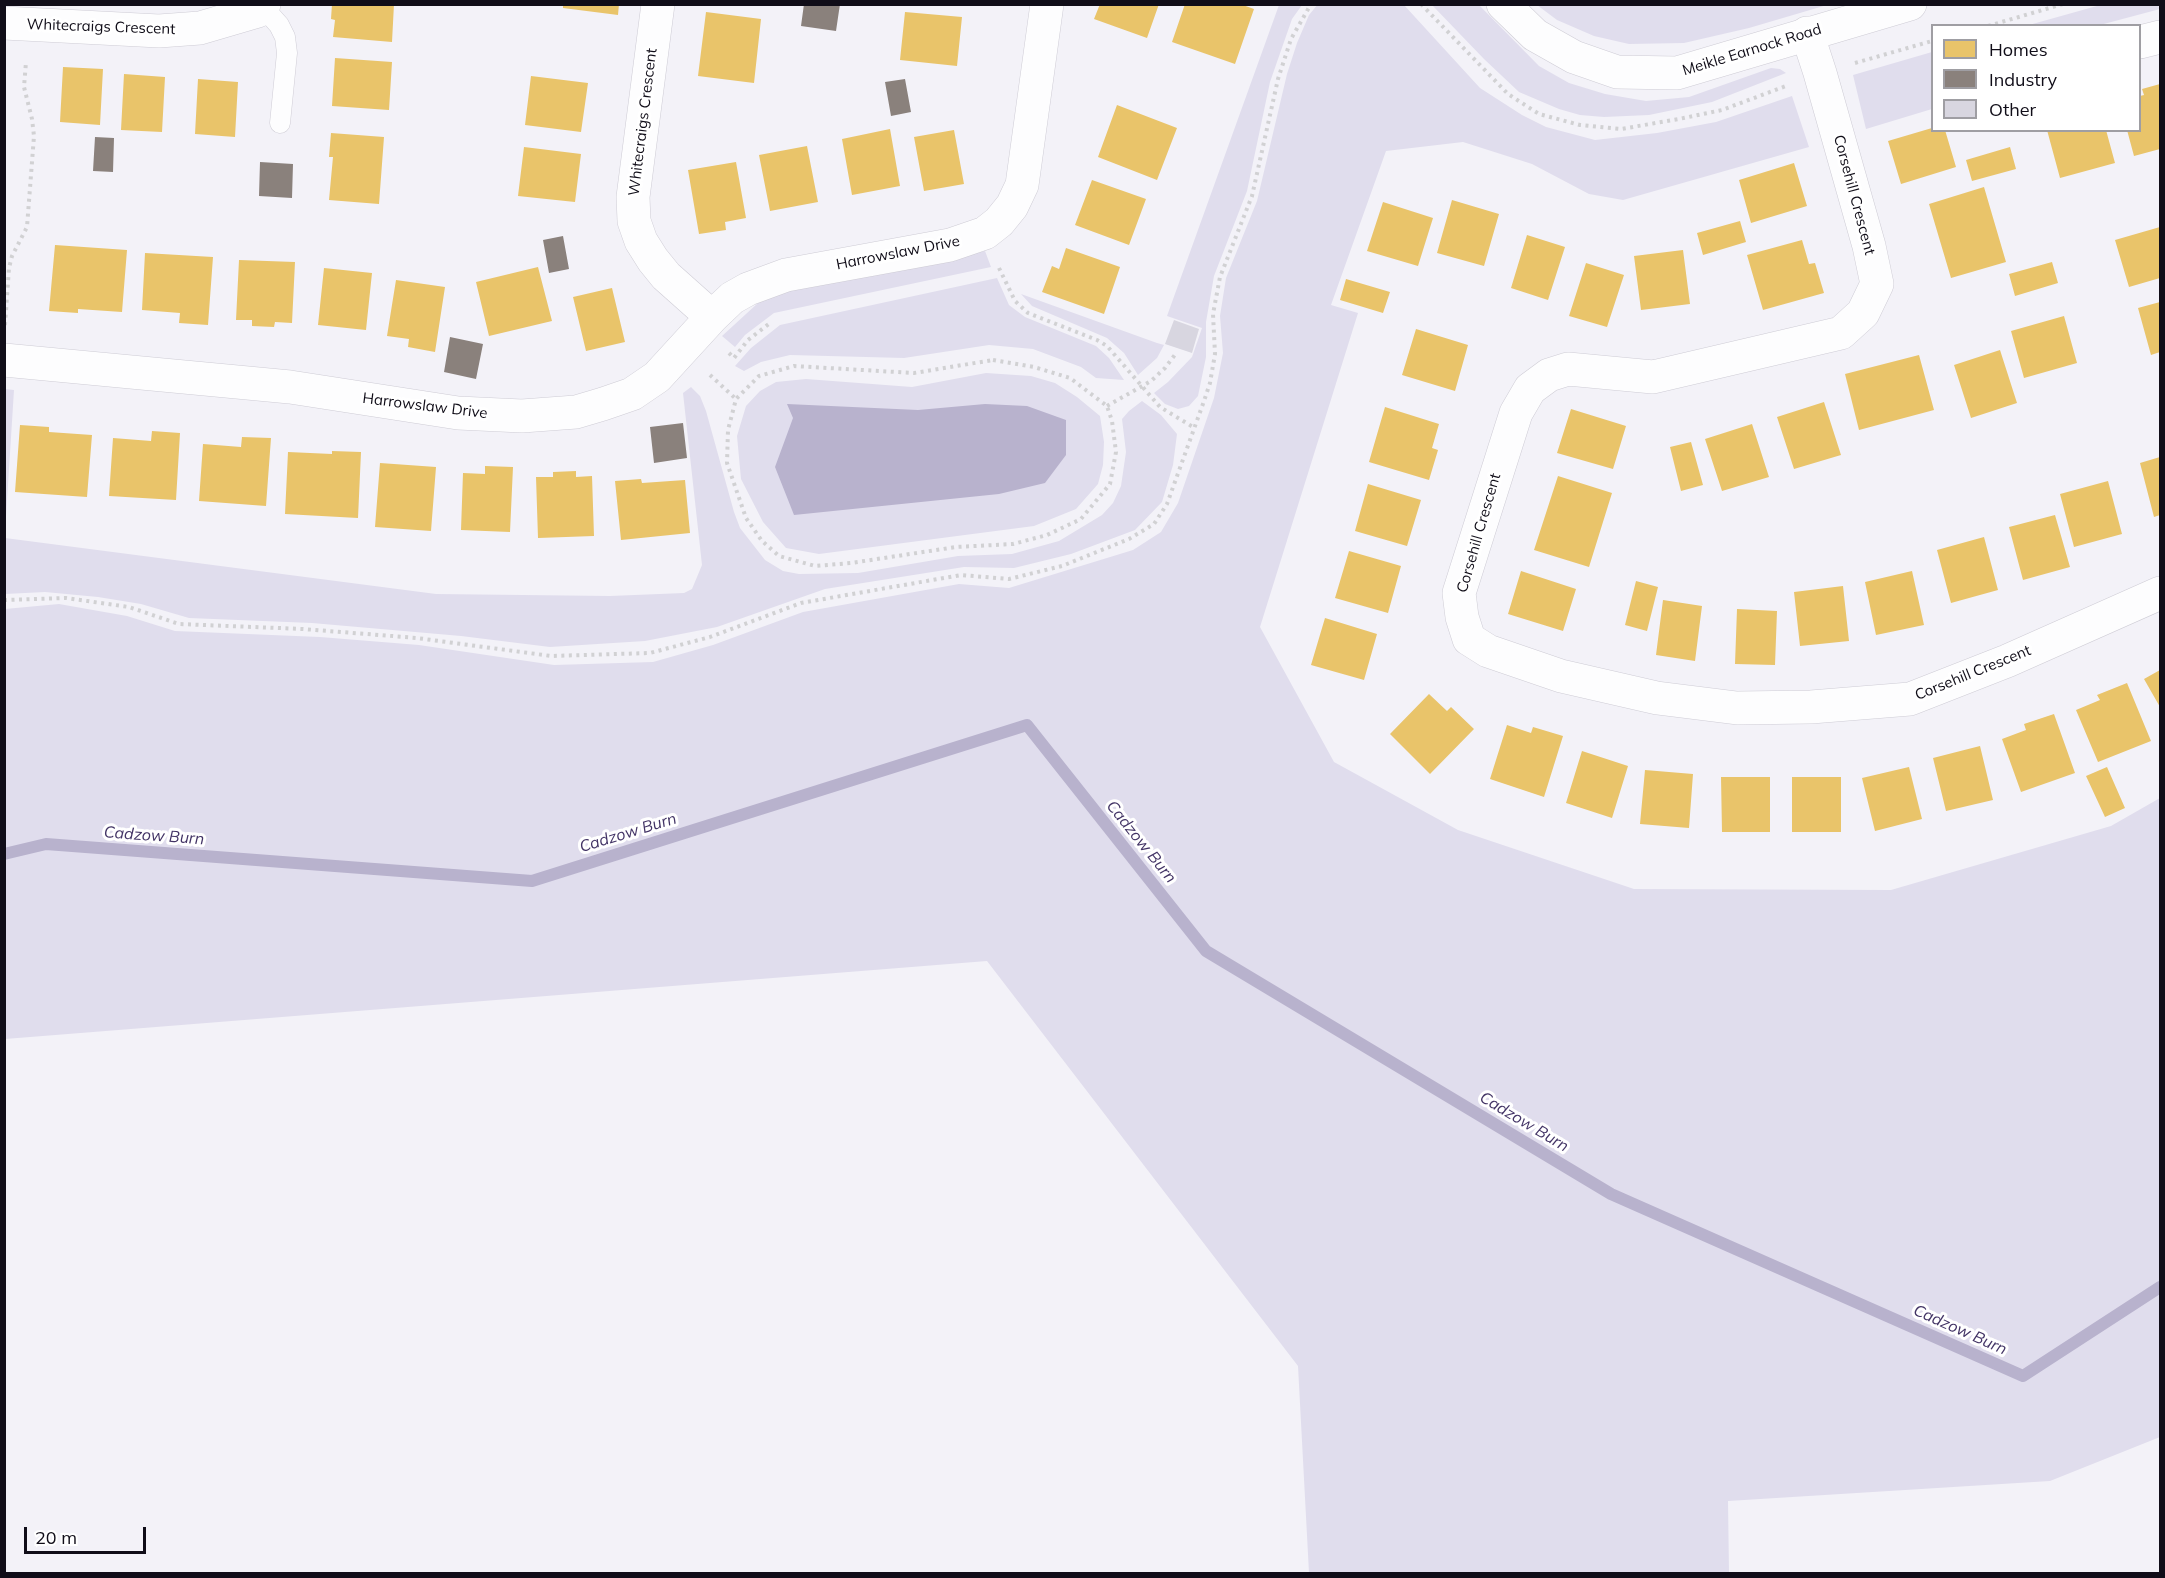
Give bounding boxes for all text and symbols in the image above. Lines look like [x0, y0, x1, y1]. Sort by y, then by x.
street label: Whitecraigs Crescent [26, 15, 176, 39]
street label: Meikle Earnock Road [1680, 20, 1824, 80]
legend [1931, 24, 2141, 132]
text: Homes [1989, 38, 2048, 61]
street label: Whitecraigs Crescent [625, 47, 661, 197]
text: Industry [1989, 68, 2057, 91]
text: Other [1989, 98, 2036, 121]
street label: Corsehill Crescent [1829, 133, 1879, 257]
street label: Harrowslaw Drive [835, 232, 961, 274]
street label: Harrowslaw Drive [362, 389, 488, 423]
street label: Corsehill Crescent [1453, 471, 1505, 595]
street label: Corsehill Crescent [1912, 642, 2034, 704]
water label: Cadzow Burn [1102, 797, 1180, 887]
water label: Cadzow Burn [577, 809, 679, 857]
water label: Cadzow Burn [103, 823, 205, 849]
water label: Cadzow Burn [1476, 1088, 1572, 1156]
water label: Cadzow Burn [1910, 1301, 2010, 1359]
scale bar [27, 1515, 148, 1553]
text: 20 m [35, 1526, 77, 1549]

